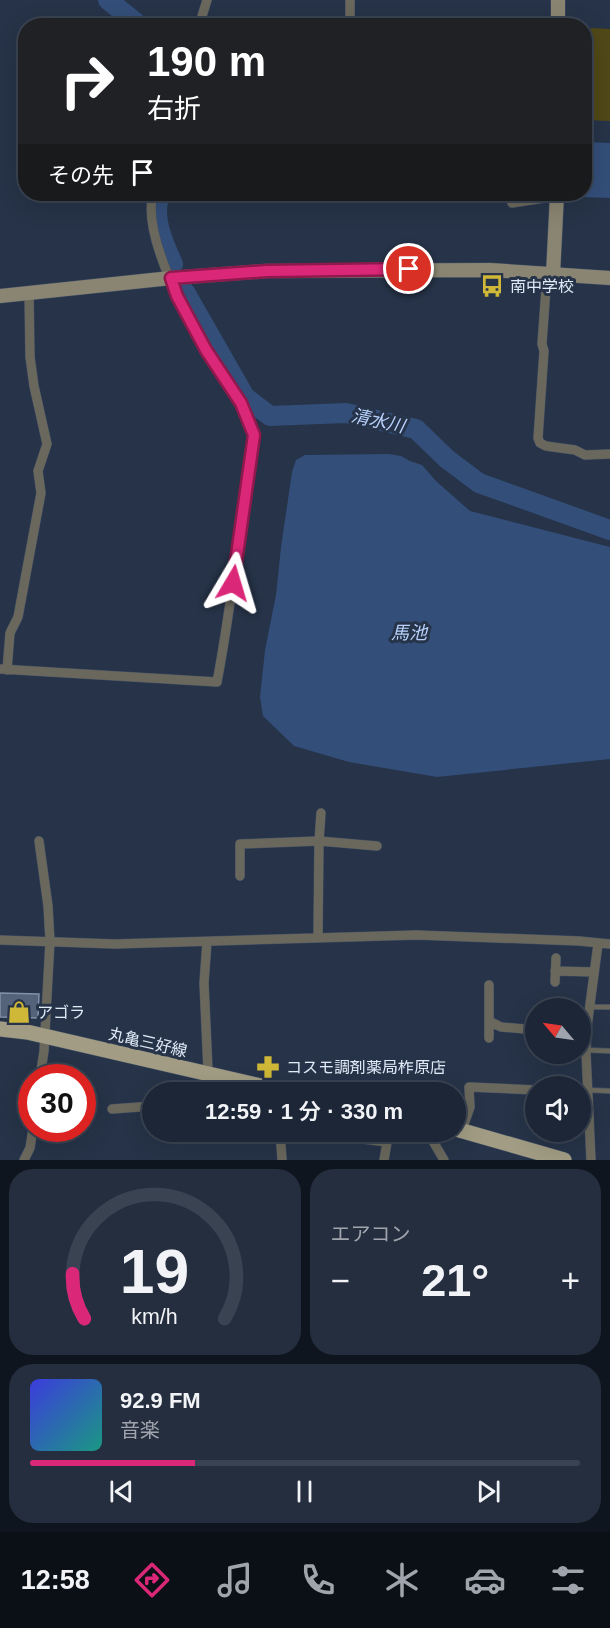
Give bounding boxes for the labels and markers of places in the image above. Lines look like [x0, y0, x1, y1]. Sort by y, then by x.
pin [383, 243, 434, 294]
bus stop icon: 南中学校 [479, 273, 505, 299]
place label: 南中学校 [510, 278, 574, 295]
shop icon: アゴラ [6, 999, 32, 1025]
place label: アゴラ [37, 1004, 85, 1021]
pharmacy icon: コスモ調剤薬局柞原店 [255, 1054, 281, 1080]
place label: コスモ調剤薬局柞原店 [286, 1059, 446, 1076]

